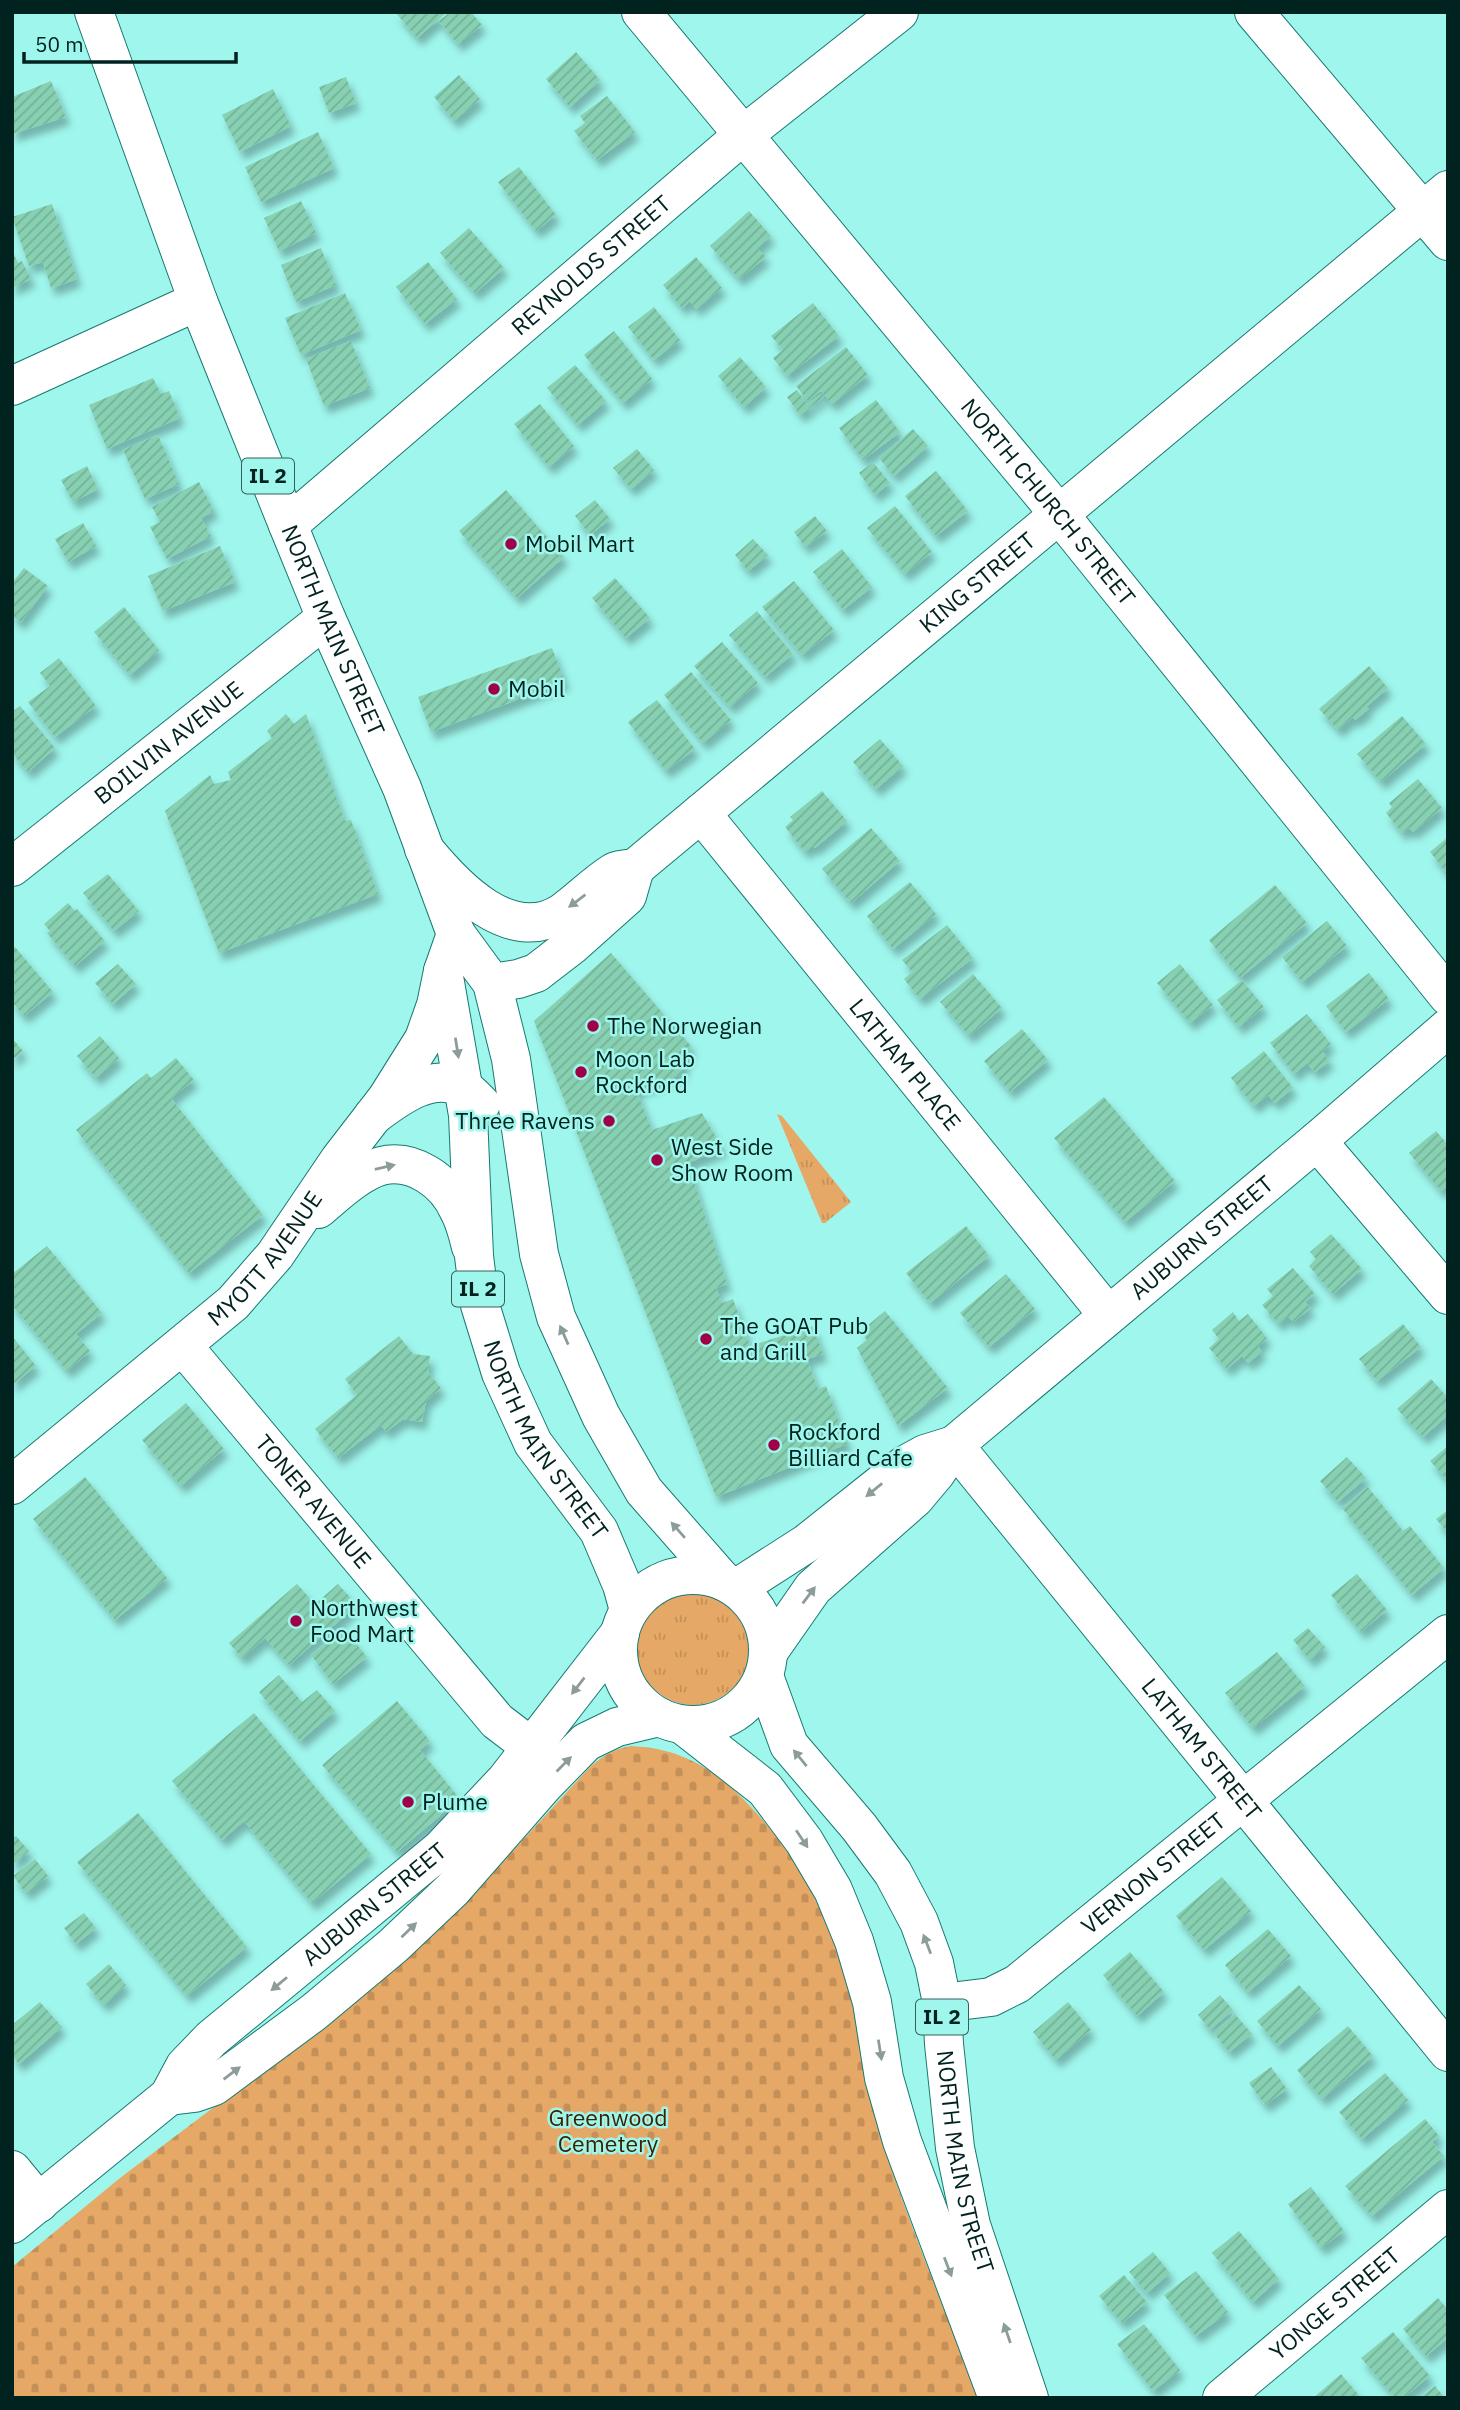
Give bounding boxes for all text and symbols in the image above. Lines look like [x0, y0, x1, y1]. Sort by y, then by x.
scale bar [24, 21, 236, 65]
text: 50 m [35, 30, 84, 58]
street label: REYNOLDS STREET [504, 188, 676, 341]
street label: NORTH CHURCH STREET [955, 392, 1143, 611]
road number: IL 2 [242, 458, 294, 494]
street label: NORTH MAIN STREET [275, 520, 393, 740]
street label: KING STREET [912, 525, 1041, 639]
place label: Mobil Mart [525, 528, 635, 558]
marker: Mobil Mart [503, 536, 519, 552]
place label: Mobil [508, 673, 565, 703]
street label: BOILVIN AVENUE [87, 674, 249, 810]
marker: Mobil [486, 681, 502, 697]
one-way arrow [569, 893, 587, 908]
street label: LATHAM PLACE [843, 992, 968, 1136]
place label: The Norwegian [607, 1010, 762, 1040]
marker: The Norwegian [585, 1018, 601, 1034]
one-way arrow [452, 1037, 463, 1059]
place label: Moon Lab Rockford [595, 1043, 695, 1099]
marker: Moon Lab Rockford [573, 1064, 589, 1080]
place label: Three Ravens [455, 1105, 595, 1135]
marker: Three Ravens [601, 1113, 617, 1129]
place label: West Side Show Room [671, 1131, 794, 1187]
marker: West Side Show Room [649, 1152, 665, 1168]
one-way arrow [374, 1161, 396, 1172]
street label: AUBURN STREET [1123, 1168, 1279, 1305]
street label: MYOTT AVENUE [201, 1185, 328, 1332]
road number: IL 2 [452, 1272, 504, 1306]
place label: The GOAT Pub and Grill [720, 1310, 868, 1366]
one-way arrow [558, 1325, 570, 1345]
marker: The GOAT Pub and Grill [698, 1331, 714, 1347]
street label: NORTH MAIN STREET [478, 1336, 616, 1545]
place label: Rockford Billiard Cafe [788, 1416, 913, 1472]
street label: TONER AVENUE [249, 1428, 379, 1574]
marker: Rockford Billiard Cafe [766, 1437, 782, 1453]
one-way arrow [865, 1482, 883, 1497]
one-way arrow [670, 1521, 686, 1539]
one-way arrow [801, 1586, 815, 1604]
place label: Northwest Food Mart [310, 1592, 418, 1648]
marker: Northwest Food Mart [288, 1613, 304, 1629]
street label: LATHAM STREET [1136, 1671, 1269, 1826]
one-way arrow [570, 1677, 585, 1695]
one-way arrow [792, 1749, 807, 1767]
one-way arrow [556, 1756, 573, 1773]
place label: Plume [422, 1786, 488, 1816]
marker: Plume [400, 1794, 416, 1810]
street label: VERNON STREET [1074, 1805, 1231, 1940]
one-way arrow [795, 1830, 809, 1848]
street label: AUBURN STREET [296, 1835, 452, 1972]
one-way arrow [400, 1923, 417, 1939]
one-way arrow [921, 1934, 932, 1955]
one-way arrow [270, 1976, 288, 1991]
road number: IL 2 [916, 2000, 968, 2035]
one-way arrow [875, 2039, 886, 2061]
street label: NORTH MAIN STREET [931, 2048, 1002, 2277]
one-way arrow [223, 2066, 241, 2080]
park label: Greenwood Cemetery [548, 2102, 668, 2158]
street label: YONGE STREET [1263, 2240, 1406, 2366]
one-way arrow [943, 2256, 954, 2277]
one-way arrow [1001, 2323, 1012, 2344]

